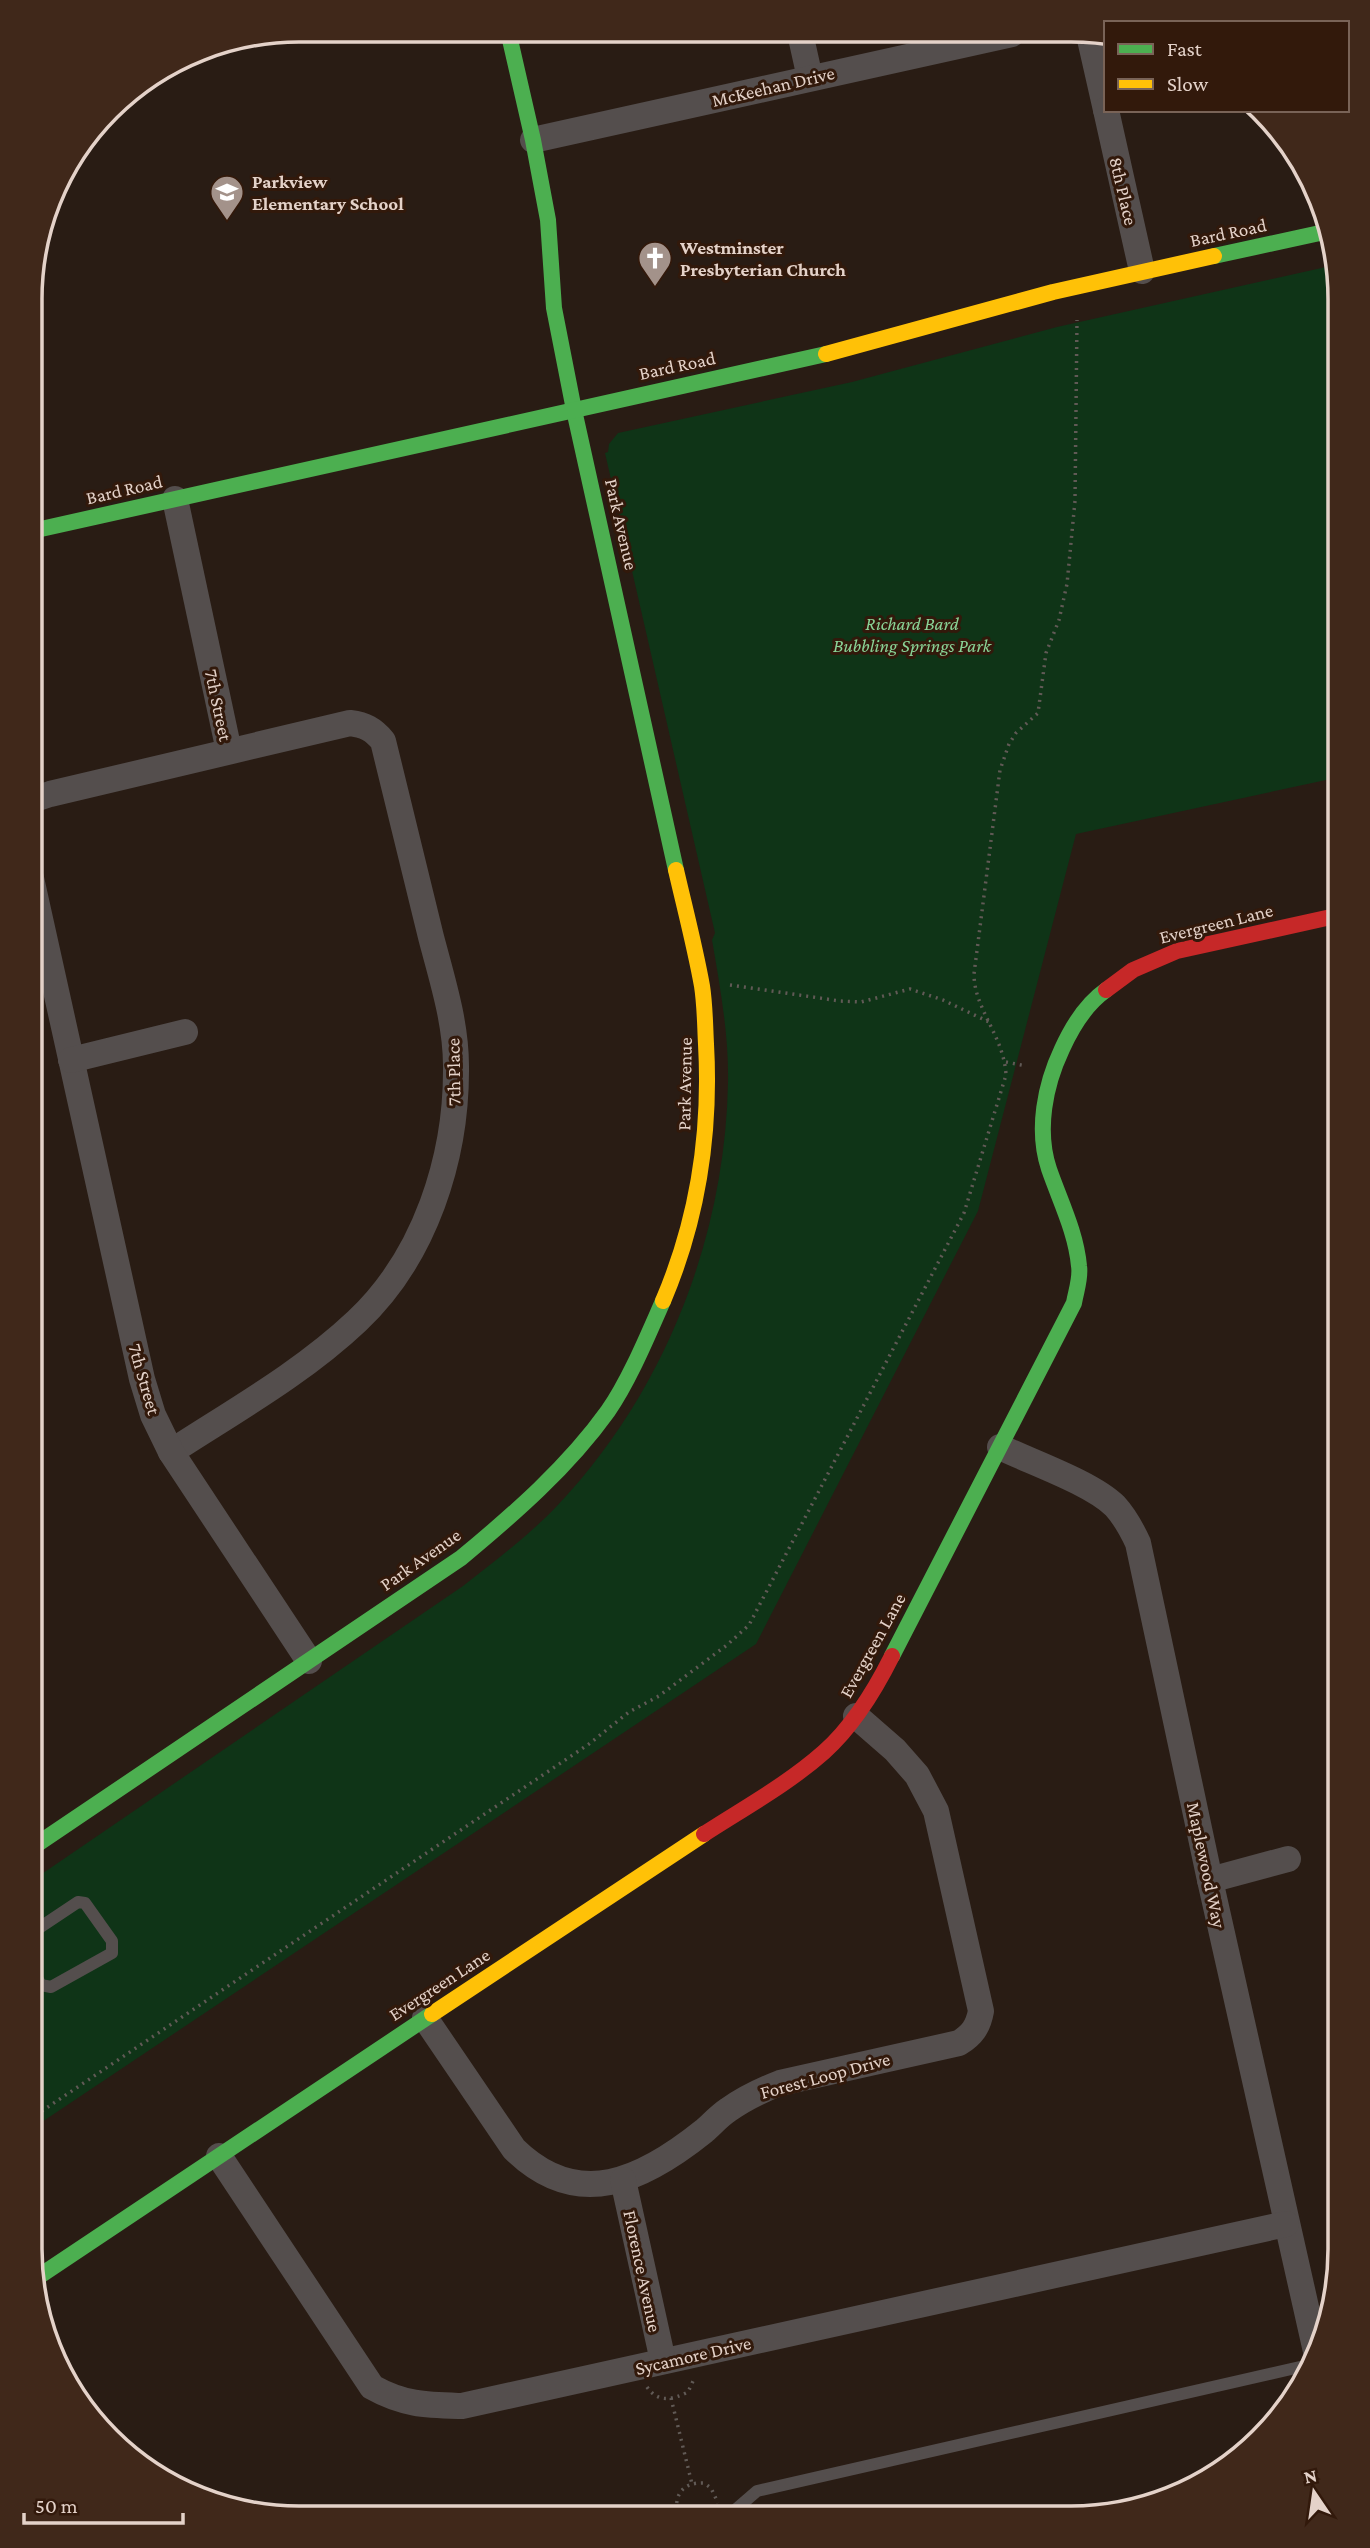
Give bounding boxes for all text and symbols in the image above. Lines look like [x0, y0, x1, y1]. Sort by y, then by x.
legend [1104, 21, 1349, 112]
text: Fast [1167, 37, 1203, 61]
street label: McKeehan Drive [710, 62, 836, 111]
text: Slow [1167, 72, 1209, 96]
street label: 8th Place [1105, 155, 1142, 227]
place label: Parkview Elementary School [252, 171, 404, 214]
school or university icon: Parkview Elementary School [208, 173, 246, 222]
street label: Bard Road [1188, 214, 1268, 251]
place label: Westminster Presbyterian Church [679, 237, 846, 280]
church icon: Westminster Presbyterian Church [636, 239, 674, 288]
street label: Bard Road [637, 347, 717, 384]
street label: Bard Road [84, 471, 164, 508]
street label: Park Avenue [601, 476, 642, 572]
park label: Richard Bard Bubbling Springs Park [833, 613, 992, 656]
street label: 7th Street [201, 667, 237, 744]
street label: Evergreen Lane [1157, 899, 1275, 948]
street label: Park Avenue [673, 1037, 696, 1131]
street label: 7th Place [442, 1038, 465, 1106]
street label: 7th Street [124, 1341, 165, 1418]
street label: Park Avenue [376, 1524, 465, 1595]
street label: Evergreen Lane [835, 1589, 910, 1701]
street label: Maplewood Way [1183, 1800, 1230, 1930]
street label: Evergreen Lane [385, 1944, 494, 2025]
street label: Forest Loop Drive [758, 2048, 892, 2103]
street label: Florence Avenue [619, 2208, 666, 2334]
street label: Sycamore Drive [633, 2332, 753, 2379]
north arrow [1279, 2457, 1349, 2527]
text: N [1302, 2464, 1319, 2488]
scale bar [24, 2482, 184, 2526]
text: 50 m [35, 2494, 78, 2518]

